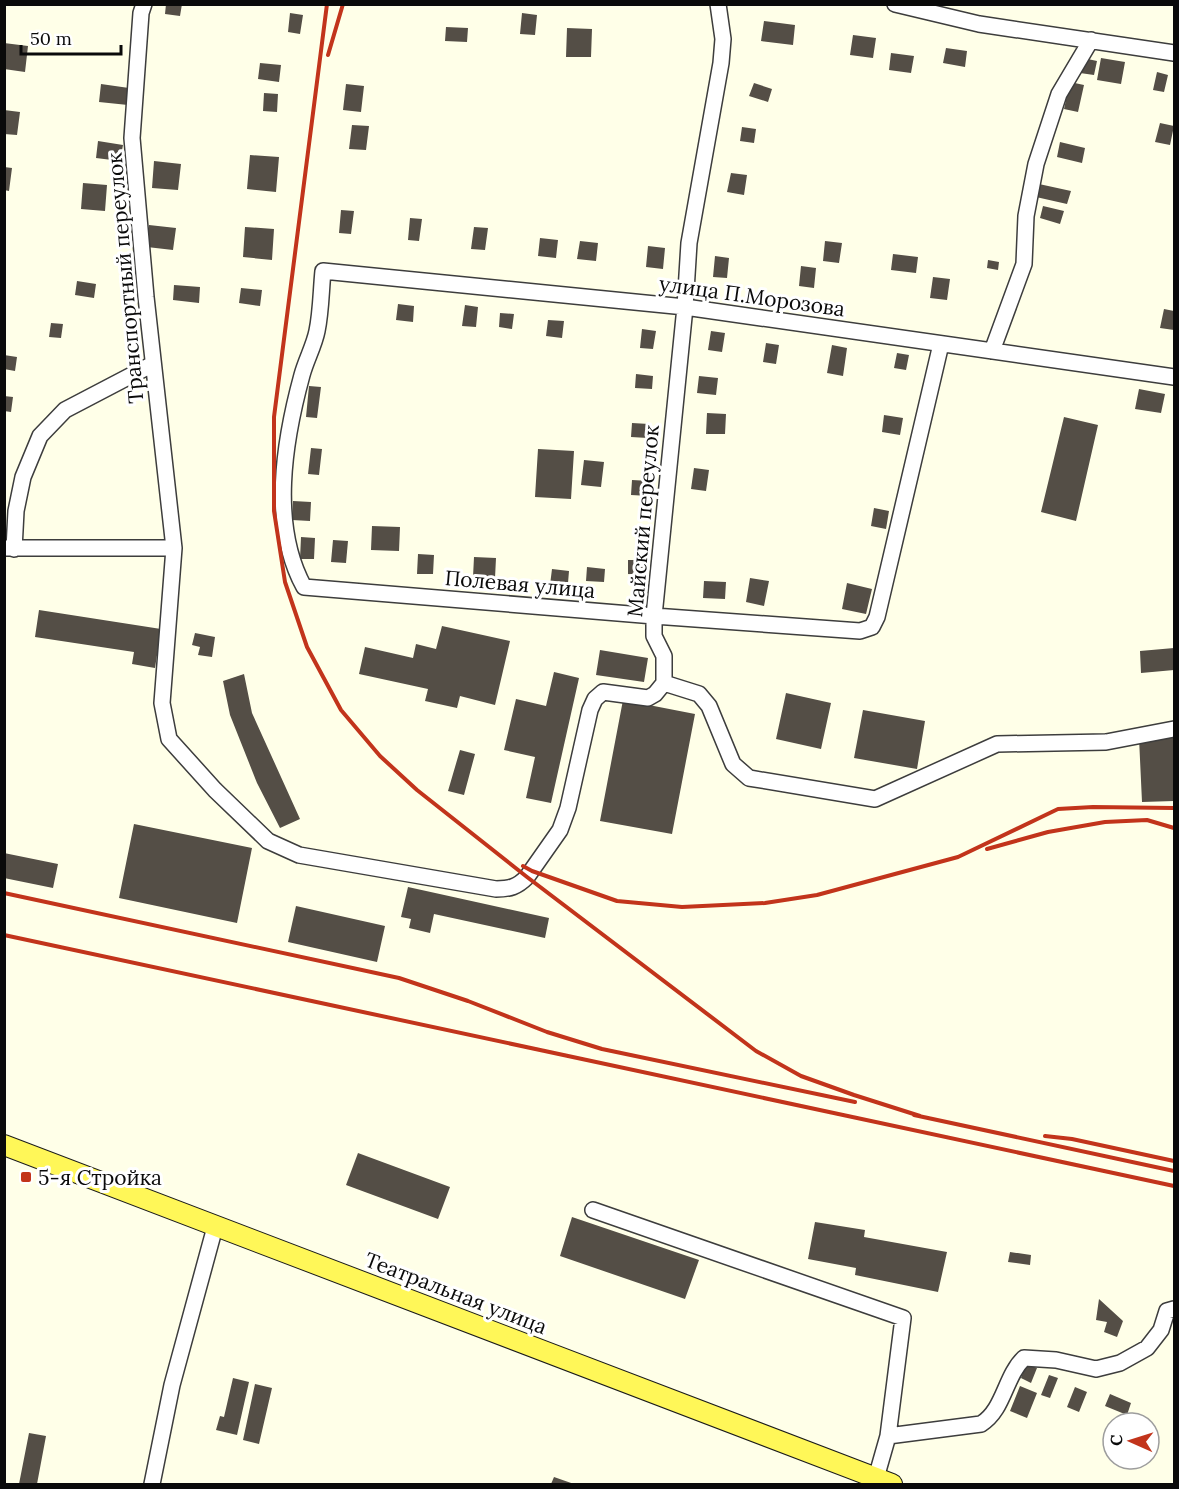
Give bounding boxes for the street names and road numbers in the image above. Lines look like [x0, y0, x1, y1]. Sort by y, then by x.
street label: Транспортный переулок [101, 151, 149, 405]
street label: улица П.Морозова [657, 270, 847, 322]
street label: Майский переулок [621, 423, 665, 618]
street label: Полевая улица [444, 564, 596, 604]
street label: Театральная улица [361, 1246, 551, 1340]

